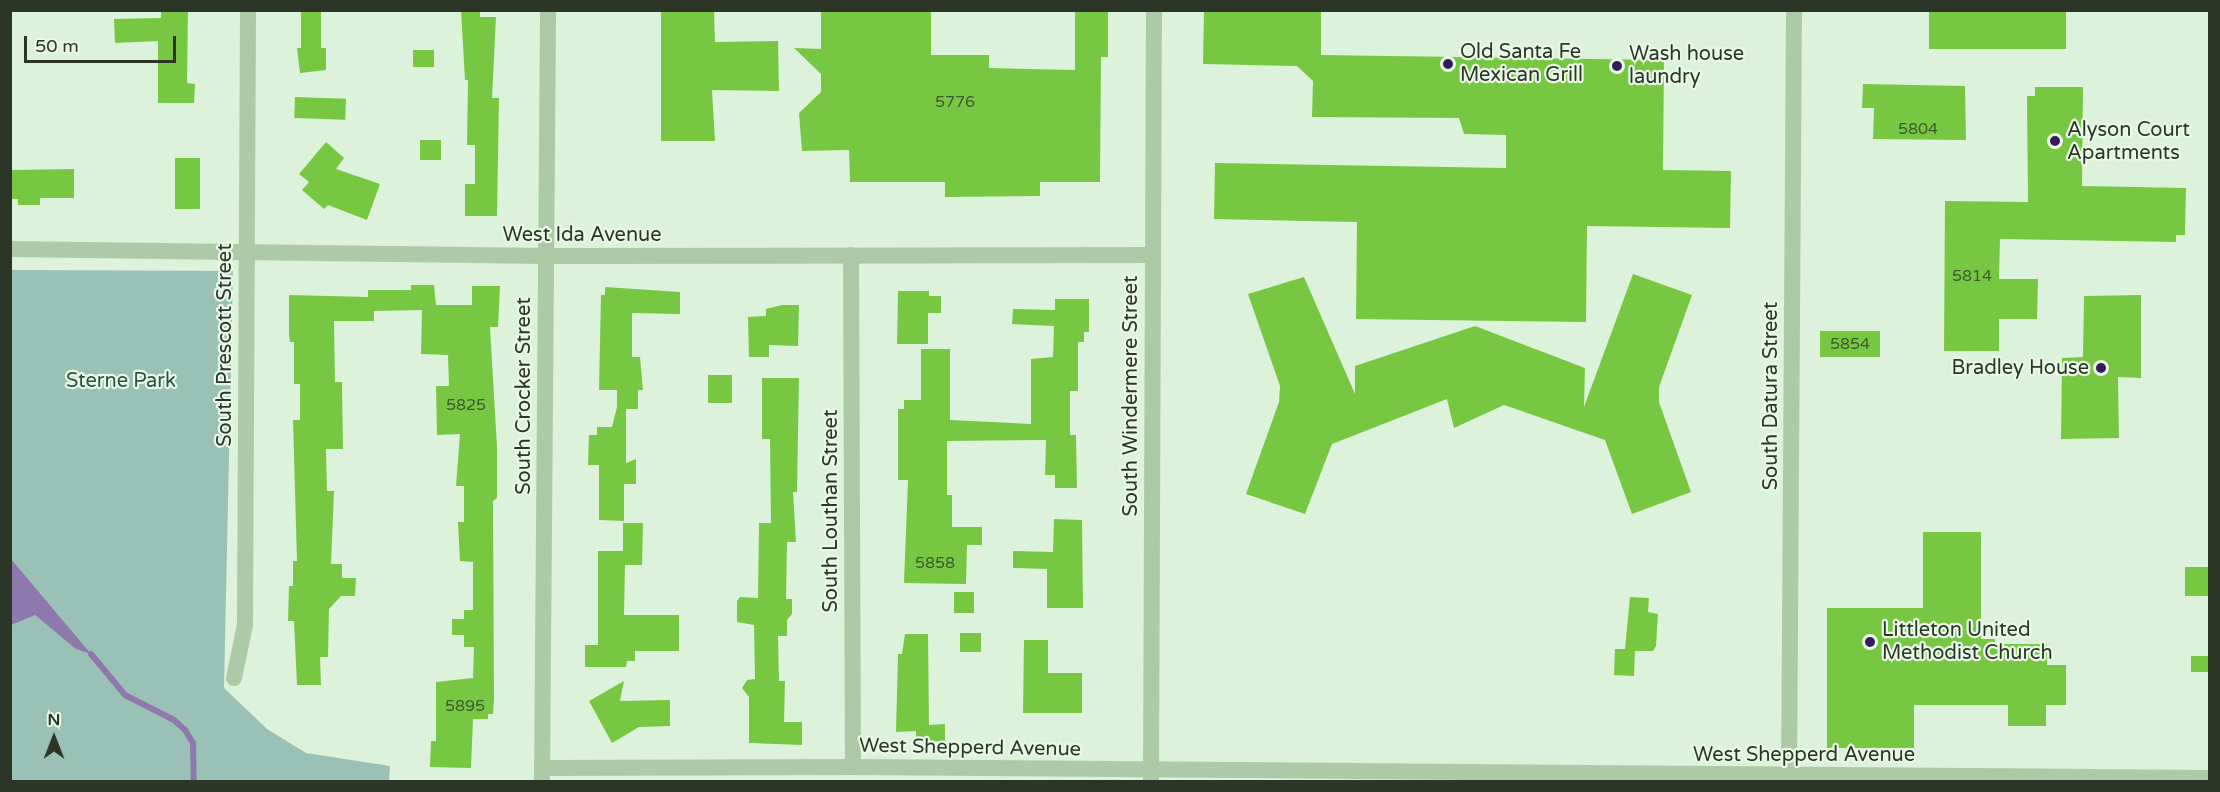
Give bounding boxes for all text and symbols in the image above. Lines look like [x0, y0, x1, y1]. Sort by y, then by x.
scale bar [27, 24, 178, 62]
text: 50 m [35, 35, 79, 57]
place label: Old Santa Fe Mexican Grill [1460, 40, 1583, 87]
place label: Wash house laundry [1629, 42, 1744, 89]
marker: Old Santa Fe Mexican Grill [1441, 57, 1455, 71]
marker: Wash house laundry [1610, 59, 1624, 73]
house number: 5776 [935, 92, 975, 112]
place label: Alyson Court Apartments [2067, 118, 2190, 165]
house number: 5804 [1898, 119, 1938, 139]
marker: Alyson Court Apartments [2048, 134, 2062, 148]
street label: West Ida Avenue [502, 223, 662, 247]
street label: South Prescott Street [213, 243, 237, 447]
house number: 5814 [1952, 266, 1992, 286]
street label: South Windermere Street [1119, 275, 1143, 517]
street label: South Crocker Street [512, 297, 536, 495]
street label: South Datura Street [1759, 302, 1783, 490]
house number: 5854 [1830, 334, 1870, 354]
place label: Bradley House [1952, 356, 2089, 380]
marker: Bradley House [2094, 361, 2108, 375]
park label: Sterne Park [66, 369, 176, 393]
house number: 5825 [446, 395, 486, 415]
street label: South Louthan Street [819, 409, 843, 613]
house number: 5858 [915, 553, 955, 573]
place label: Littleton United Methodist Church [1882, 618, 2053, 665]
marker: Littleton United Methodist Church [1863, 635, 1877, 649]
house number: 5895 [445, 696, 485, 716]
north arrow [24, 708, 84, 768]
text: N [48, 710, 60, 730]
street label: West Shepperd Avenue [859, 734, 1081, 762]
street label: West Shepperd Avenue [1693, 743, 1915, 767]

